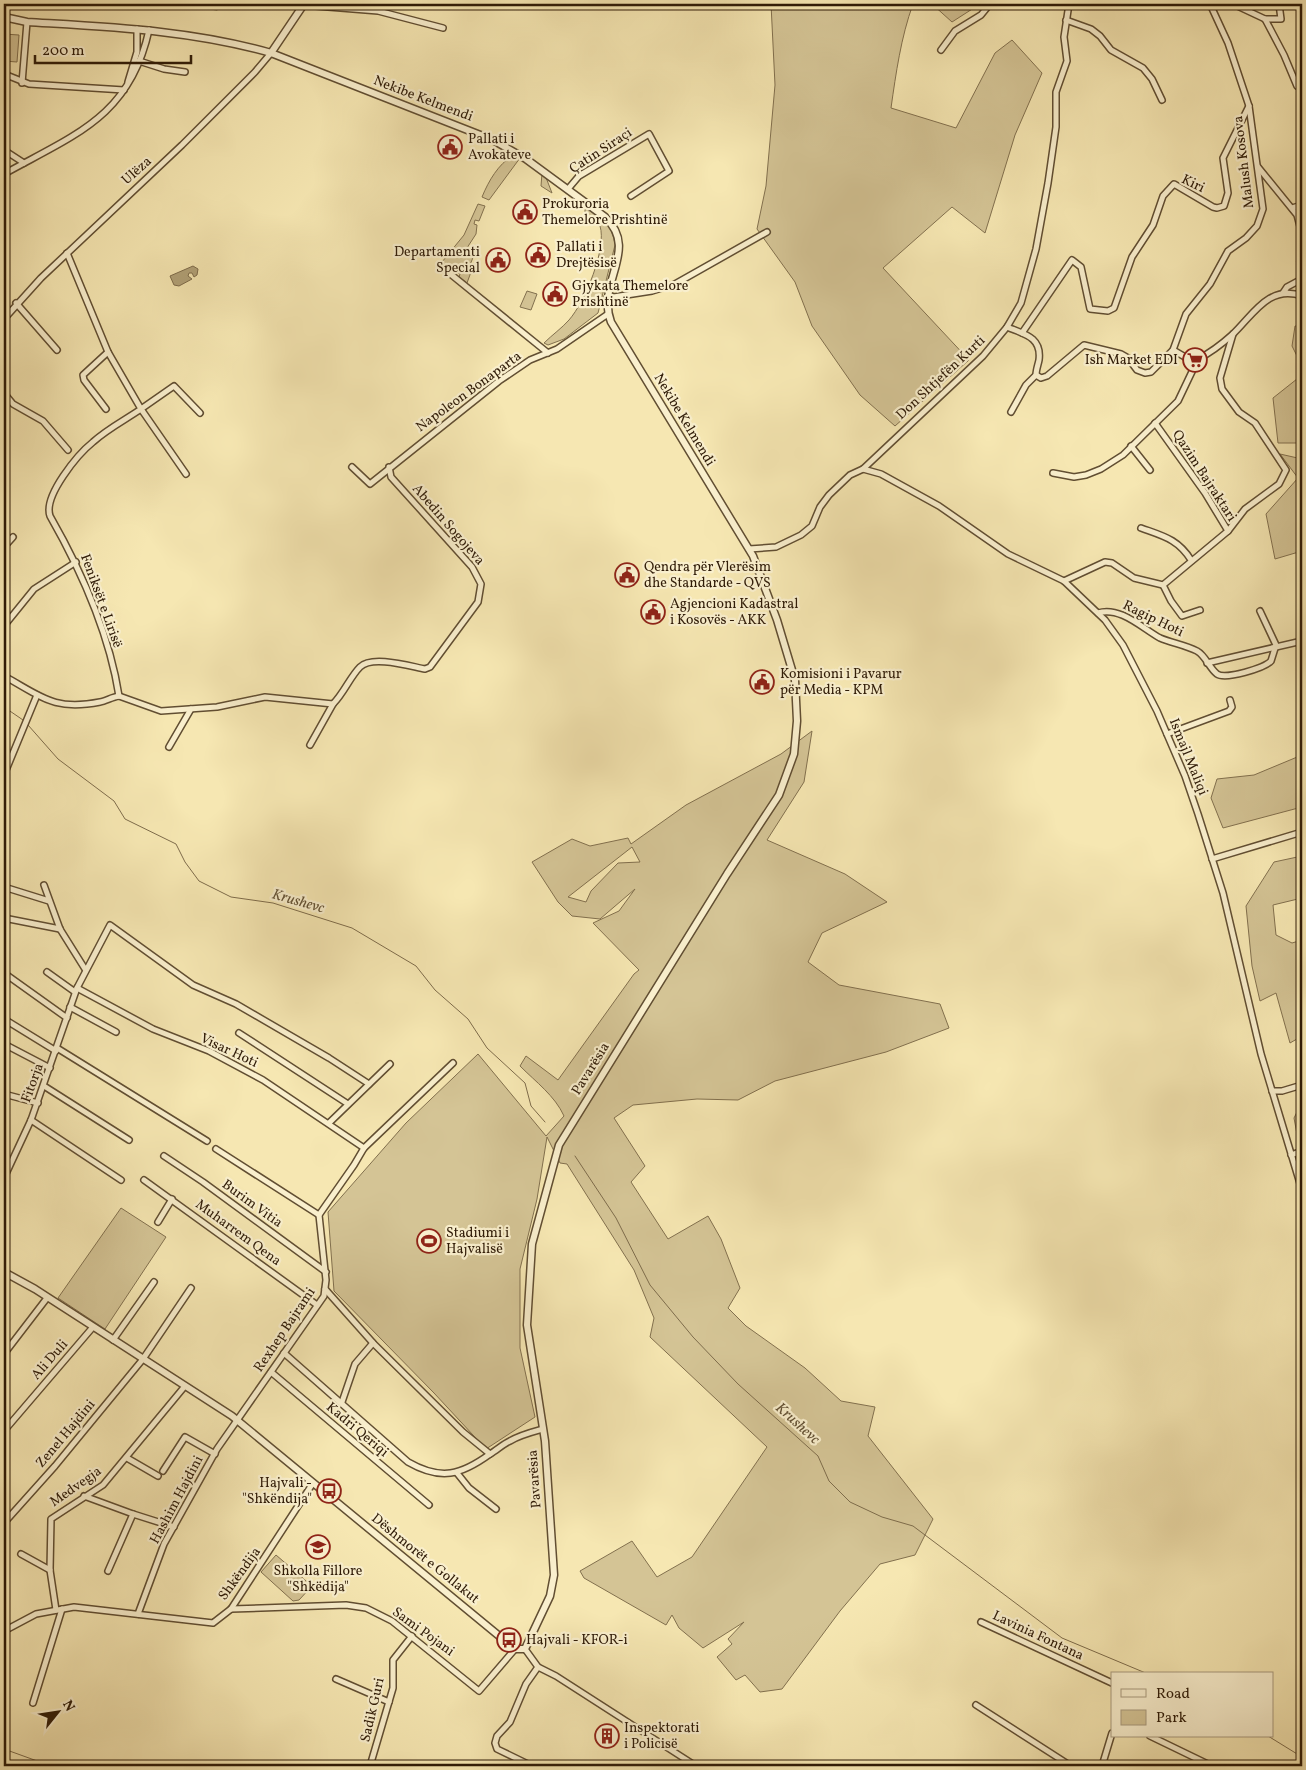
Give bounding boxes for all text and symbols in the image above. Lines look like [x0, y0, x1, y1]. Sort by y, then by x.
scale bar [35, 32, 191, 64]
text: 200 m [42, 41, 85, 62]
street label: Nekibe Kelmendi [370, 71, 476, 127]
street label: Malush Kosova [1229, 115, 1259, 209]
street label: Çatin Siraçi [566, 124, 636, 178]
place label: Pallati i Avokateve [468, 130, 531, 165]
public building icon: Pallati i Avokateve [437, 134, 463, 160]
street label: Ulëza [118, 152, 156, 190]
street label: Kiri [1178, 170, 1208, 198]
place label: Prokuroria Themelore Prishtinë [542, 195, 668, 230]
public building icon: Prokuroria Themelore Prishtinë [512, 199, 538, 225]
place label: Pallati i Drejtësisë [556, 238, 617, 273]
public building icon: Pallati i Drejtësisë [525, 242, 551, 268]
place label: Departamenti Special [394, 243, 480, 278]
public building icon: Departamenti Special [485, 247, 511, 273]
place label: Gjykata Themelore Prishtinë [572, 277, 689, 312]
public building icon: Gjykata Themelore Prishtinë [542, 281, 568, 307]
street label: Don Shtjefën Kurti [892, 332, 990, 424]
street label: Napoleon Bonaparta [412, 347, 526, 437]
supermarket icon: Ish Market EDI [1182, 347, 1208, 373]
place label: Ish Market EDI [1085, 351, 1178, 370]
street label: Nekibe Kelmendi [649, 370, 719, 470]
street label: Qazim Bajraktari [1167, 426, 1241, 526]
street label: Abedin Sogojeva [407, 480, 489, 570]
street label: Feniksët e Lirisë [75, 551, 127, 651]
place label: Qendra për Vlerësim dhe Standarde - QVS [644, 558, 771, 593]
public building icon: Qendra për Vlerësim dhe Standarde - QVS [614, 562, 640, 588]
place label: Agjencioni Kadastral i Kosovës - AKK [670, 595, 799, 630]
street label: Ragip Hoti [1119, 596, 1187, 642]
public building icon: Agjencioni Kadastral i Kosovës - AKK [640, 599, 666, 625]
place label: Komisioni i Pavarur për Media - KPM [780, 665, 902, 700]
public building icon: Komisioni i Pavarur për Media - KPM [749, 669, 775, 695]
street label: Ismajl Maliqi [1164, 716, 1212, 798]
water label: Krushevc [269, 885, 327, 920]
street label: Visar Hoti [197, 1029, 261, 1073]
street label: Pavarësia [567, 1039, 615, 1099]
street label: Fitorja [17, 1061, 49, 1105]
street label: Burim Vitia [218, 1176, 286, 1232]
street label: Muharrem Qena [191, 1195, 285, 1271]
place label: Stadiumi i Hajvalisë [446, 1224, 509, 1259]
sports icon: Stadiumi i Hajvalisë [416, 1228, 442, 1254]
street label: Rexhep Bajrami [250, 1284, 320, 1376]
street label: Ali Duli [27, 1336, 73, 1384]
street label: Zenel Hajdini [32, 1396, 100, 1472]
street label: Kadri Qeriqi [322, 1398, 392, 1462]
water label: Krushevc [770, 1398, 824, 1450]
street label: Pavarësia [523, 1449, 547, 1509]
street label: Hashim Hajdini [146, 1453, 208, 1547]
street label: Medvegja [46, 1462, 106, 1512]
place label: Hajvali - "Shkëndija" [242, 1474, 312, 1509]
bus stop icon: Hajvali - "Shkëndija" [316, 1478, 342, 1504]
street label: Dëshmorët e Gollakut [367, 1509, 483, 1609]
school or university icon: Shkolla Fillore "Shkëdija" [305, 1534, 331, 1560]
street label: Shkëndija [214, 1544, 266, 1604]
place label: Shkolla Fillore "Shkëdija" [274, 1562, 363, 1597]
street label: Sami Pojani [388, 1603, 458, 1661]
street label: Lavinia Fontana [989, 1607, 1087, 1665]
bus stop icon: Hajvali - KFOR-i [496, 1627, 522, 1653]
place label: Hajvali - KFOR-i [526, 1631, 628, 1650]
legend [1111, 1672, 1274, 1738]
street label: Sadik Guri [356, 1676, 390, 1744]
text: Road [1156, 1684, 1190, 1705]
north arrow [32, 1688, 82, 1738]
text: N [57, 1697, 79, 1715]
text: Park [1156, 1708, 1187, 1729]
place label: Inspektorati i Policisë [624, 1719, 700, 1754]
building icon: Inspektorati i Policisë [594, 1723, 620, 1749]

